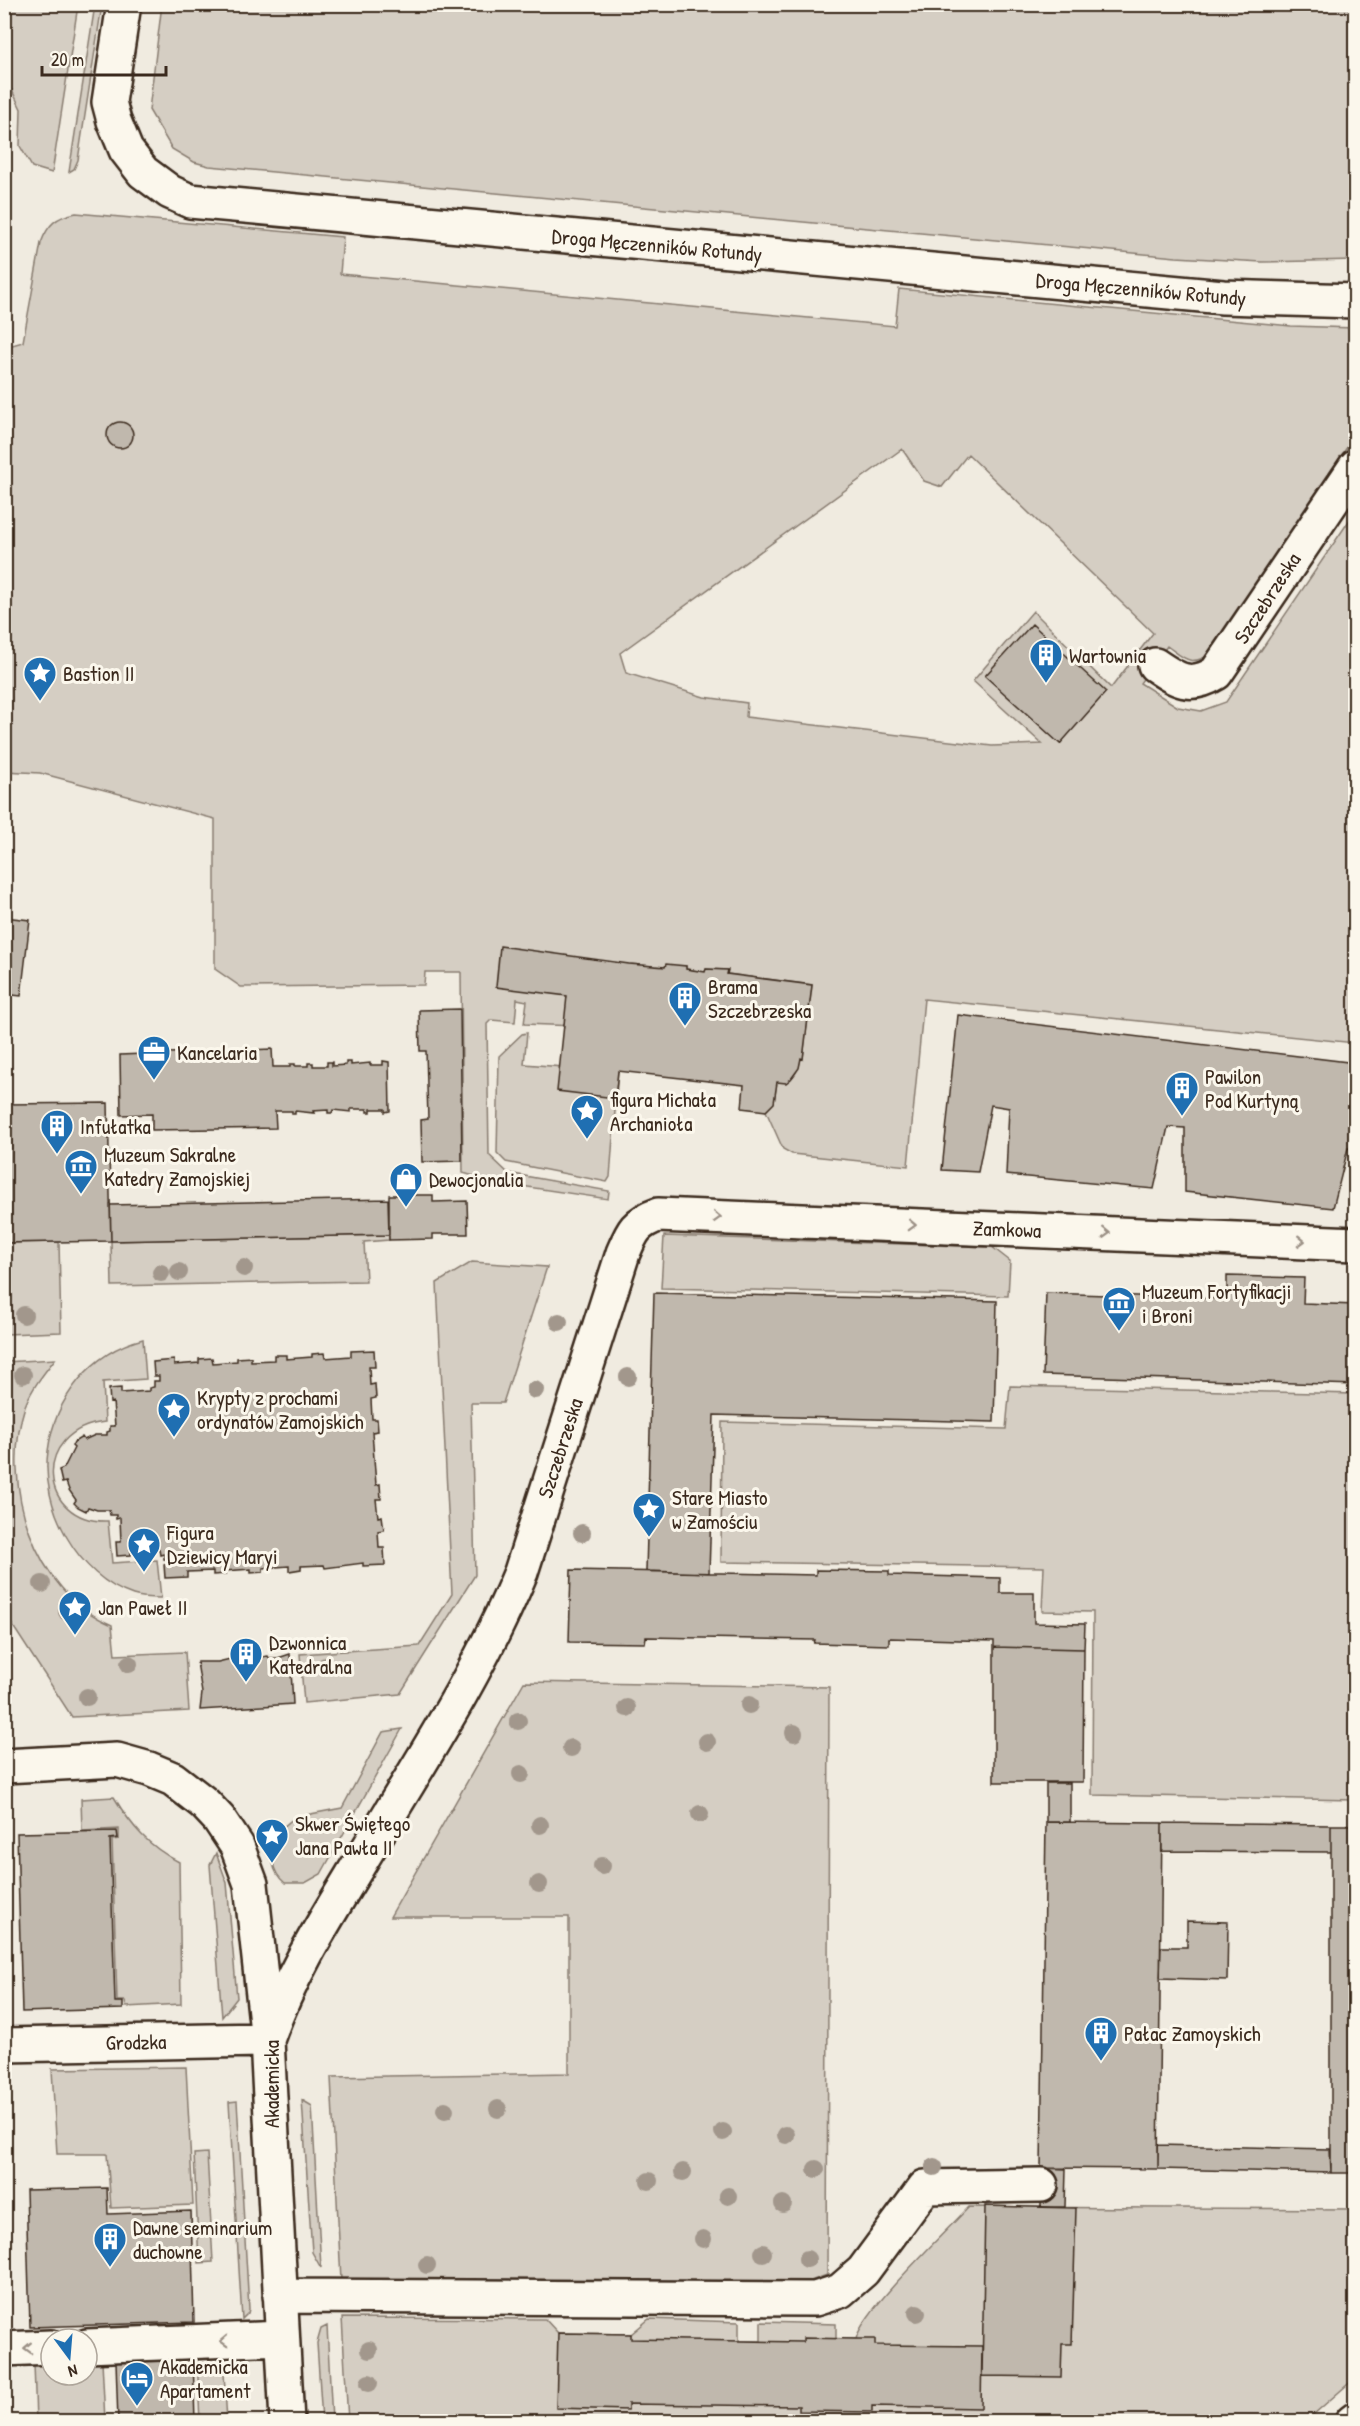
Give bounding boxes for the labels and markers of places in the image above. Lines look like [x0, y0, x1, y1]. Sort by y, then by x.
building icon: Wartownia [1028, 637, 1064, 684]
place label: Wartownia [1069, 641, 1146, 670]
place icon: Bastion II [22, 655, 58, 702]
place label: Bastion II [63, 659, 135, 688]
place label: Brama Szczebrzeska [708, 972, 811, 1025]
building icon: Brama Szczebrzeska [667, 980, 703, 1027]
office icon: Kancelaria [136, 1034, 172, 1081]
place label: Kancelaria [177, 1038, 257, 1067]
place label: Pawilon Pod Kurtyną [1205, 1062, 1300, 1115]
building icon: Pawilon Pod Kurtyną [1164, 1070, 1200, 1117]
place label: figura Michała Archanioła [610, 1085, 716, 1138]
place icon: figura Michała Archanioła [569, 1093, 605, 1140]
building icon: Infułatka [39, 1108, 75, 1155]
place label: Infułatka [80, 1112, 151, 1141]
place label: Muzeum Sakralne Katedry Zamojskiej [104, 1140, 250, 1193]
museum icon: Muzeum Sakralne Katedry Zamojskiej [63, 1148, 99, 1195]
shop icon: Dewocjonalia [388, 1161, 424, 1208]
place label: Dewocjonalia [429, 1165, 523, 1194]
place label: Muzeum Fortyfikacji i Broni [1142, 1277, 1291, 1330]
museum icon: Muzeum Fortyfikacji i Broni [1101, 1285, 1137, 1332]
place label: Krypty z prochami ordynatów Zamojskich [197, 1383, 364, 1436]
place icon: Krypty z prochami ordynatów Zamojskich [156, 1391, 192, 1438]
place label: Stare Miasto w Zamościu [672, 1483, 768, 1536]
place icon: Stare Miasto w Zamościu [631, 1491, 667, 1538]
place label: Figura Dziewicy Maryi [166, 1518, 278, 1571]
place icon: Figura Dziewicy Maryi [126, 1526, 162, 1573]
place icon: Jan Paweł II [57, 1589, 93, 1636]
place label: Jan Paweł II [98, 1593, 187, 1622]
place label: Dzwonnica Katedralna [269, 1628, 352, 1681]
building icon: Dzwonnica Katedralna [228, 1636, 264, 1683]
place label: Skwer Świętego Jana Pawła II [295, 1809, 410, 1862]
place icon: Skwer Świętego Jana Pawła II [254, 1817, 290, 1864]
building icon: Pałac Zamoyskich [1083, 2015, 1119, 2062]
place label: Pałac Zamoyskich [1124, 2019, 1261, 2048]
place label: Dawne seminarium duchowne [133, 2213, 272, 2266]
building icon: Dawne seminarium duchowne [92, 2221, 128, 2268]
place label: Akademicka Apartament [160, 2352, 251, 2405]
hotel icon: Akademicka Apartament [119, 2360, 155, 2407]

